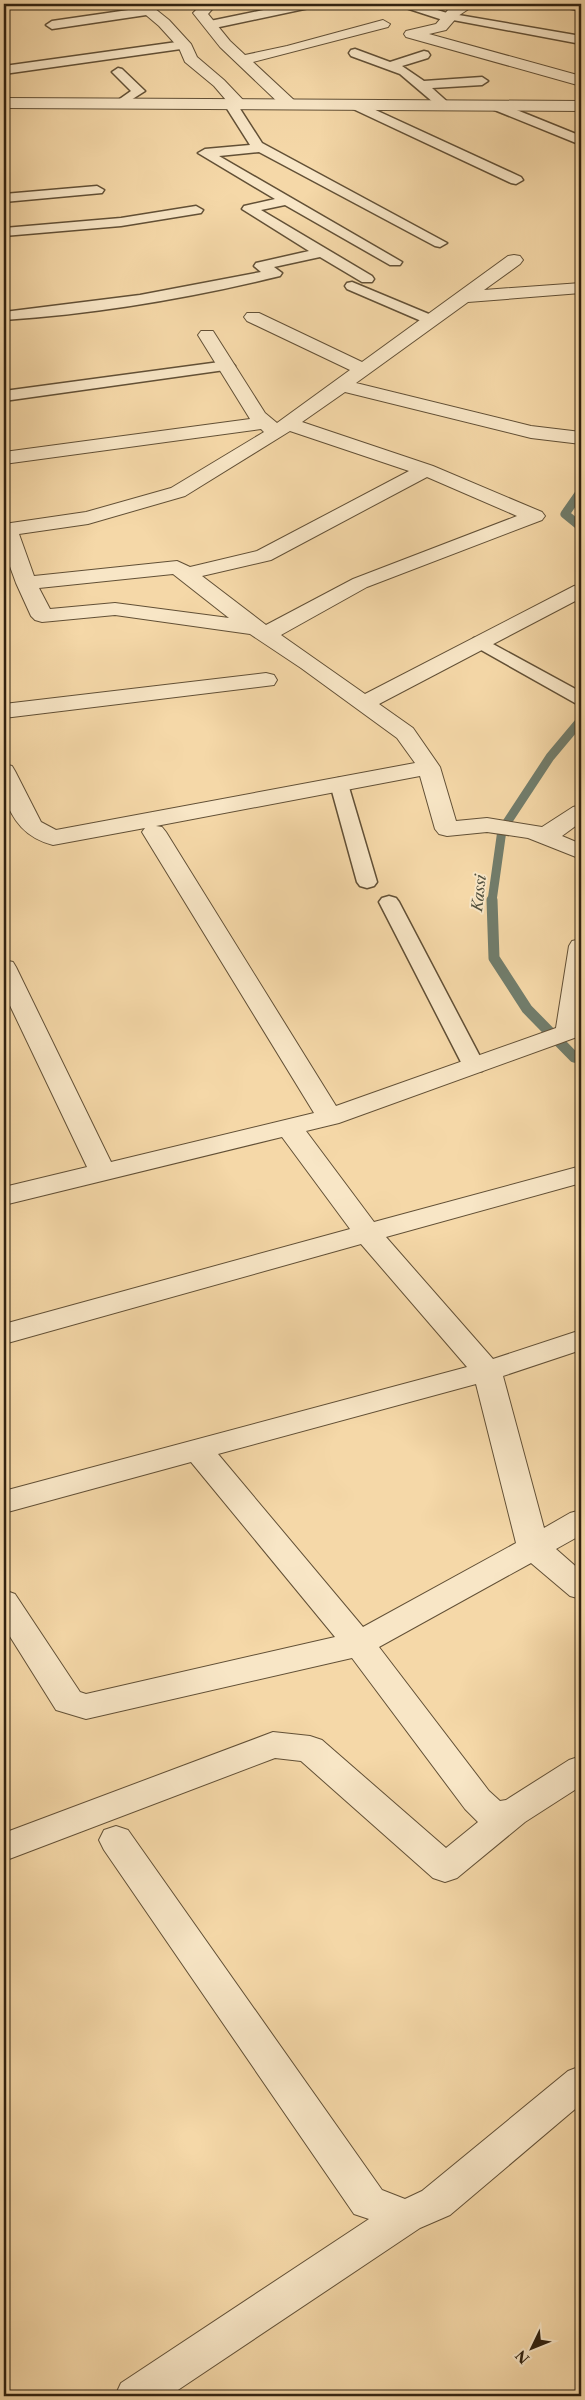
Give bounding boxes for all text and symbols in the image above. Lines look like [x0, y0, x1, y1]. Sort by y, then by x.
water label: Kassi [467, 872, 490, 913]
north arrow [508, 2322, 558, 2372]
text: N [512, 2346, 533, 2367]

